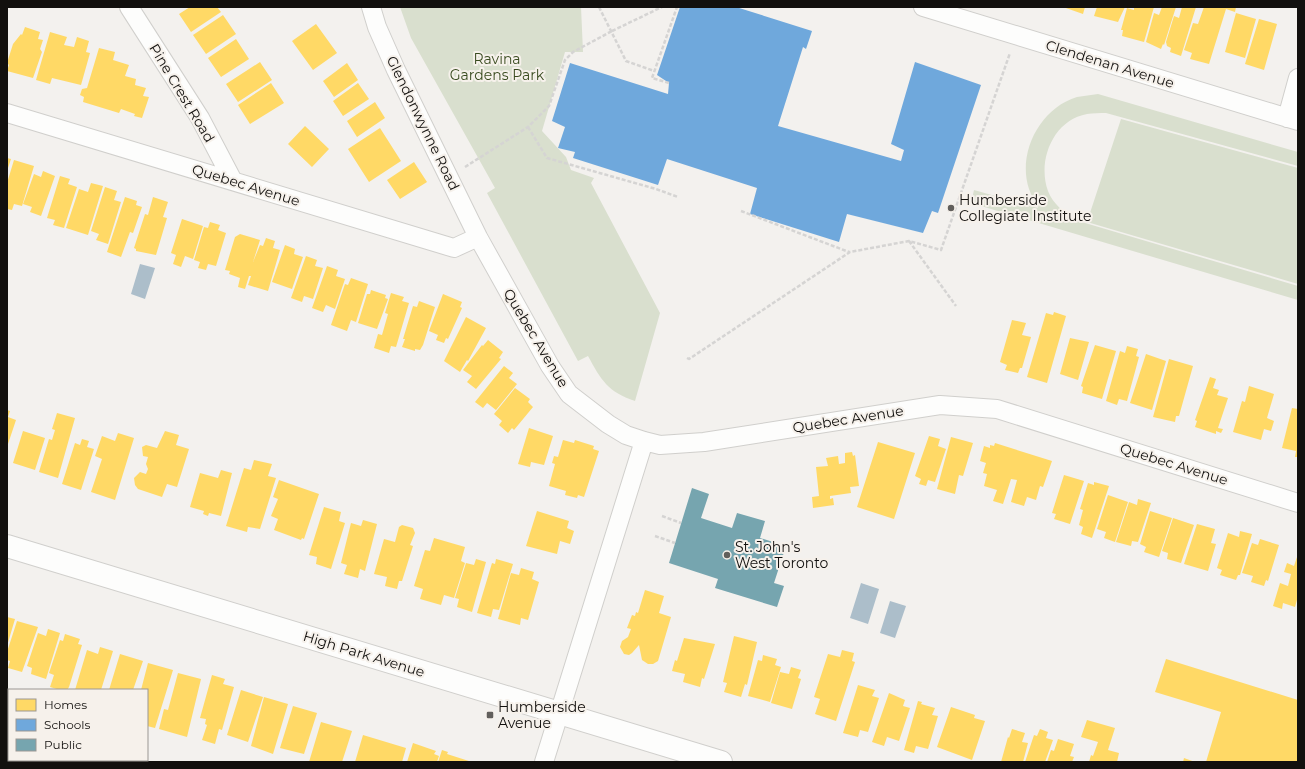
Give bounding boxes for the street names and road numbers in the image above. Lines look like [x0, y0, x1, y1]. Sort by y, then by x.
street label: Clendenan Avenue [1044, 36, 1176, 92]
street label: Pine Crest Road [145, 40, 219, 146]
street label: Glendonwynne Road [383, 53, 463, 193]
street label: Quebec Avenue [190, 160, 302, 210]
street label: Quebec Avenue [499, 285, 573, 391]
street label: Quebec Avenue [791, 401, 905, 437]
street label: Quebec Avenue [1118, 439, 1230, 489]
street label: High Park Avenue [301, 627, 427, 681]

